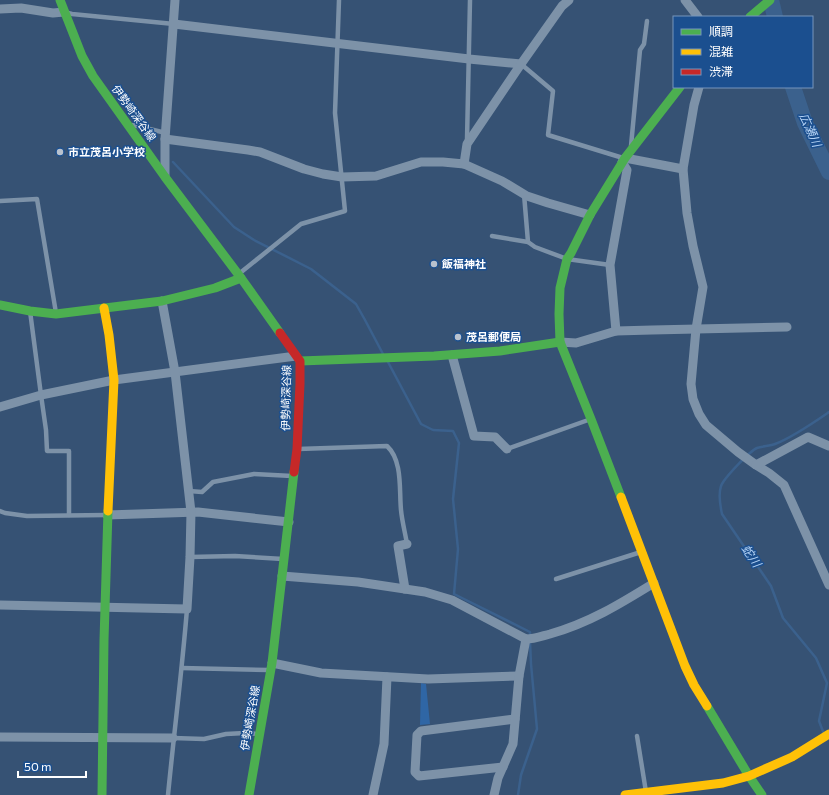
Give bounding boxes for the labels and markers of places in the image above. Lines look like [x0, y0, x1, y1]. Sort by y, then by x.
place label: 市立茂呂小学校 [68, 145, 145, 158]
marker: 市立茂呂小学校 [55, 147, 65, 157]
place label: 飯福神社 [441, 257, 486, 270]
marker: 飯福神社 [429, 259, 439, 269]
place label: 茂呂郵便局 [466, 330, 521, 343]
marker: 茂呂郵便局 [453, 332, 463, 342]

